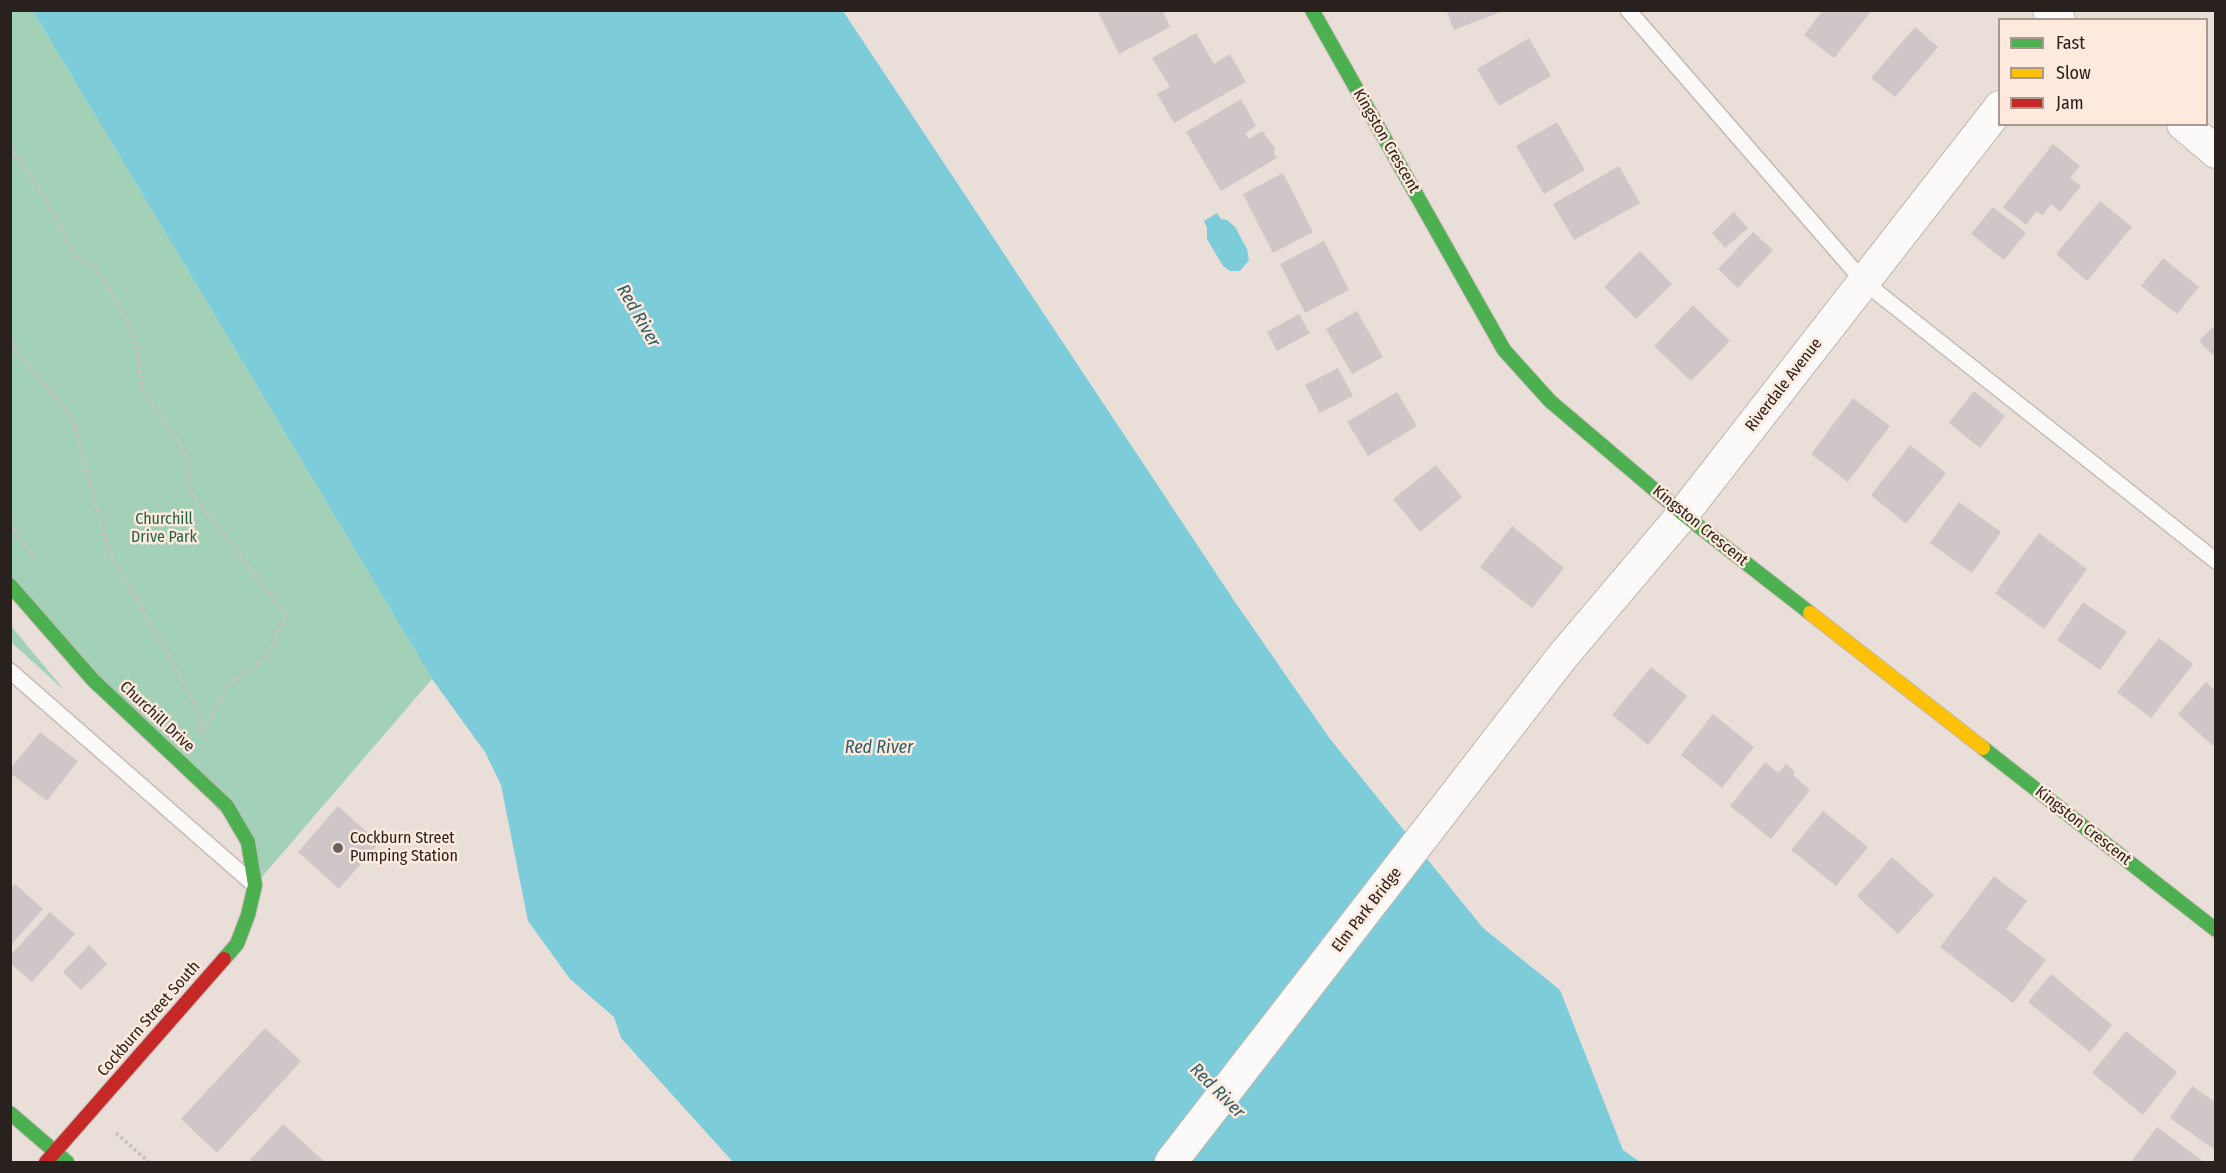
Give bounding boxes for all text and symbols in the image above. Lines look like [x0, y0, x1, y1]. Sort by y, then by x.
legend [1998, 18, 2208, 126]
text: Fast [2056, 32, 2085, 54]
text: Slow [2056, 62, 2091, 84]
street label: Kingston Crescent [1349, 86, 1423, 196]
text: Jam [2056, 92, 2084, 114]
water label: Red River [611, 281, 665, 351]
street label: Riverdale Avenue [1742, 335, 1826, 435]
street label: Kingston Crescent [1649, 482, 1751, 570]
park label: Churchill Drive Park [131, 510, 197, 548]
street label: Churchill Drive [116, 677, 198, 757]
water label: Red River [845, 737, 913, 759]
street label: Kingston Crescent [2031, 783, 2135, 869]
place label: Cockburn Street Pumping Station [350, 829, 458, 867]
marker: Cockburn Street Pumping Station [331, 841, 345, 855]
street label: Elm Park Bridge [1328, 864, 1406, 956]
street label: Cockburn Street South [94, 957, 204, 1081]
water label: Red River [1185, 1059, 1249, 1123]

